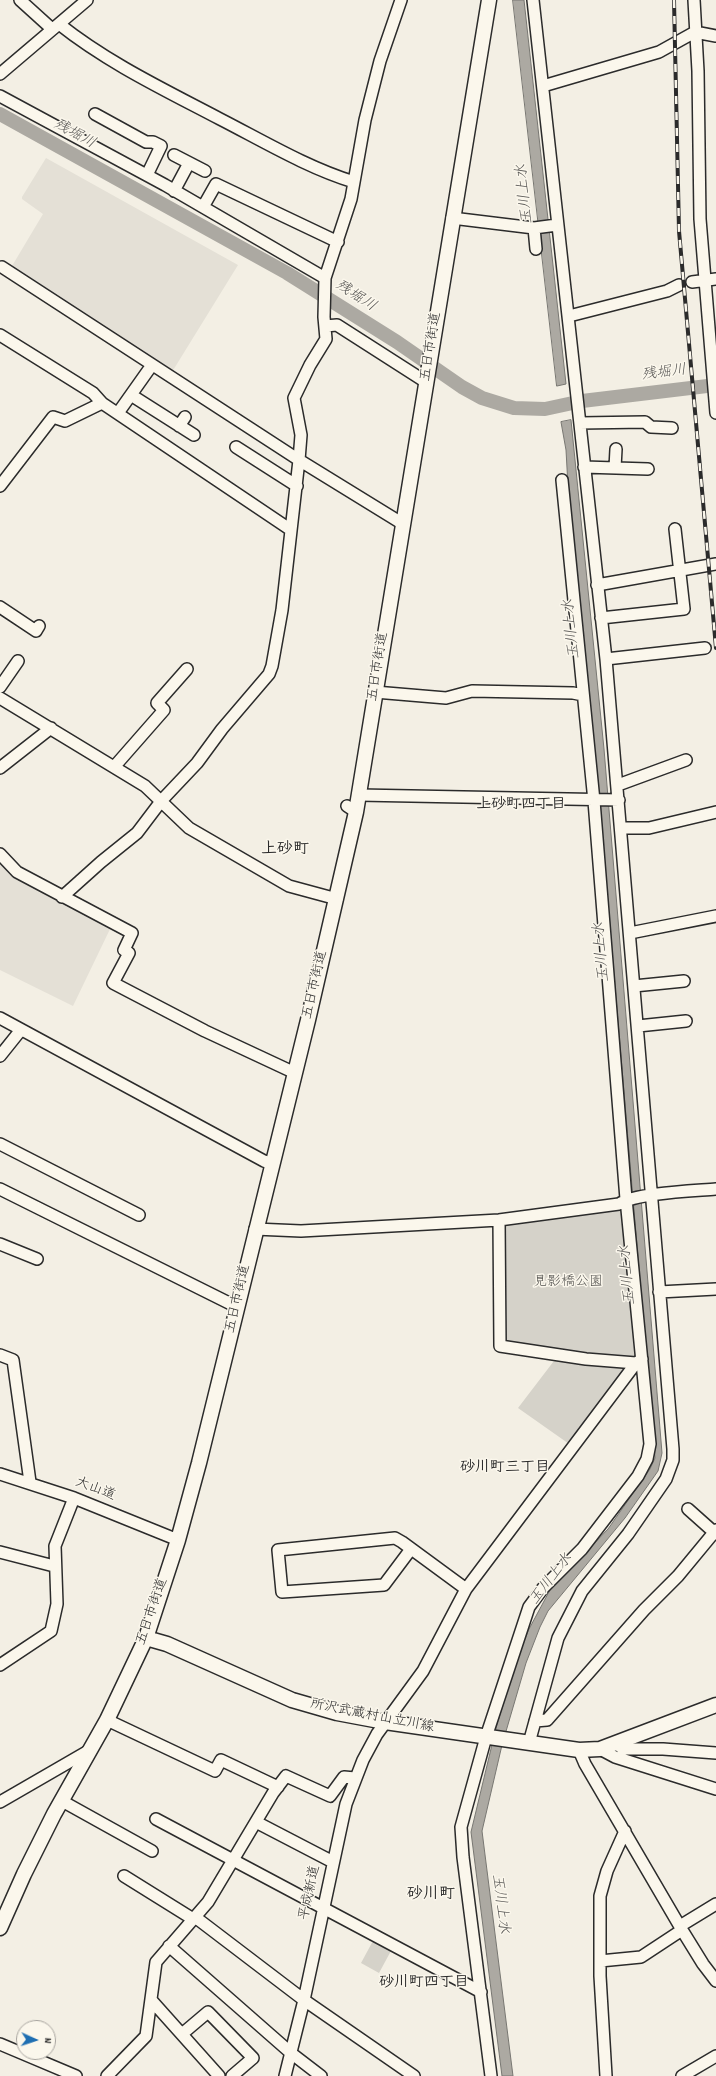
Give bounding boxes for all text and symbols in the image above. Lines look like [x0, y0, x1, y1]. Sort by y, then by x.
water label: 残堀川 [50, 116, 98, 154]
water label: 玉川上水 [514, 163, 538, 225]
water label: 残堀川 [331, 277, 379, 317]
street label: 五日市街道 [418, 311, 446, 383]
water label: 残堀川 [641, 362, 687, 386]
water label: 玉川上水 [561, 598, 585, 660]
street label: 五日市街道 [365, 631, 393, 703]
district label: 上砂町四丁目 [476, 797, 566, 815]
district label: 上砂町 [261, 841, 309, 861]
water label: 玉川上水 [591, 921, 615, 983]
street label: 五日市街道 [300, 949, 332, 1021]
water label: 玉川上水 [617, 1244, 641, 1306]
street label: 五日市街道 [223, 1263, 255, 1335]
park label: 見影橋公園 [533, 1275, 603, 1291]
district label: 砂川町三丁目 [460, 1460, 550, 1478]
street label: 大山道 [72, 1475, 118, 1505]
water label: 玉川上水 [526, 1551, 578, 1609]
street label: 五日市街道 [134, 1576, 172, 1648]
street label: 所沢武蔵村山立川線 [309, 1697, 435, 1737]
street label: 平成新道 [297, 1864, 325, 1922]
water label: 玉川上水 [486, 1873, 512, 1935]
district label: 砂川町 [407, 1886, 455, 1906]
district label: 砂川町四丁目 [379, 1975, 469, 1993]
north arrow [16, 2020, 56, 2060]
text: N [39, 2037, 55, 2044]

